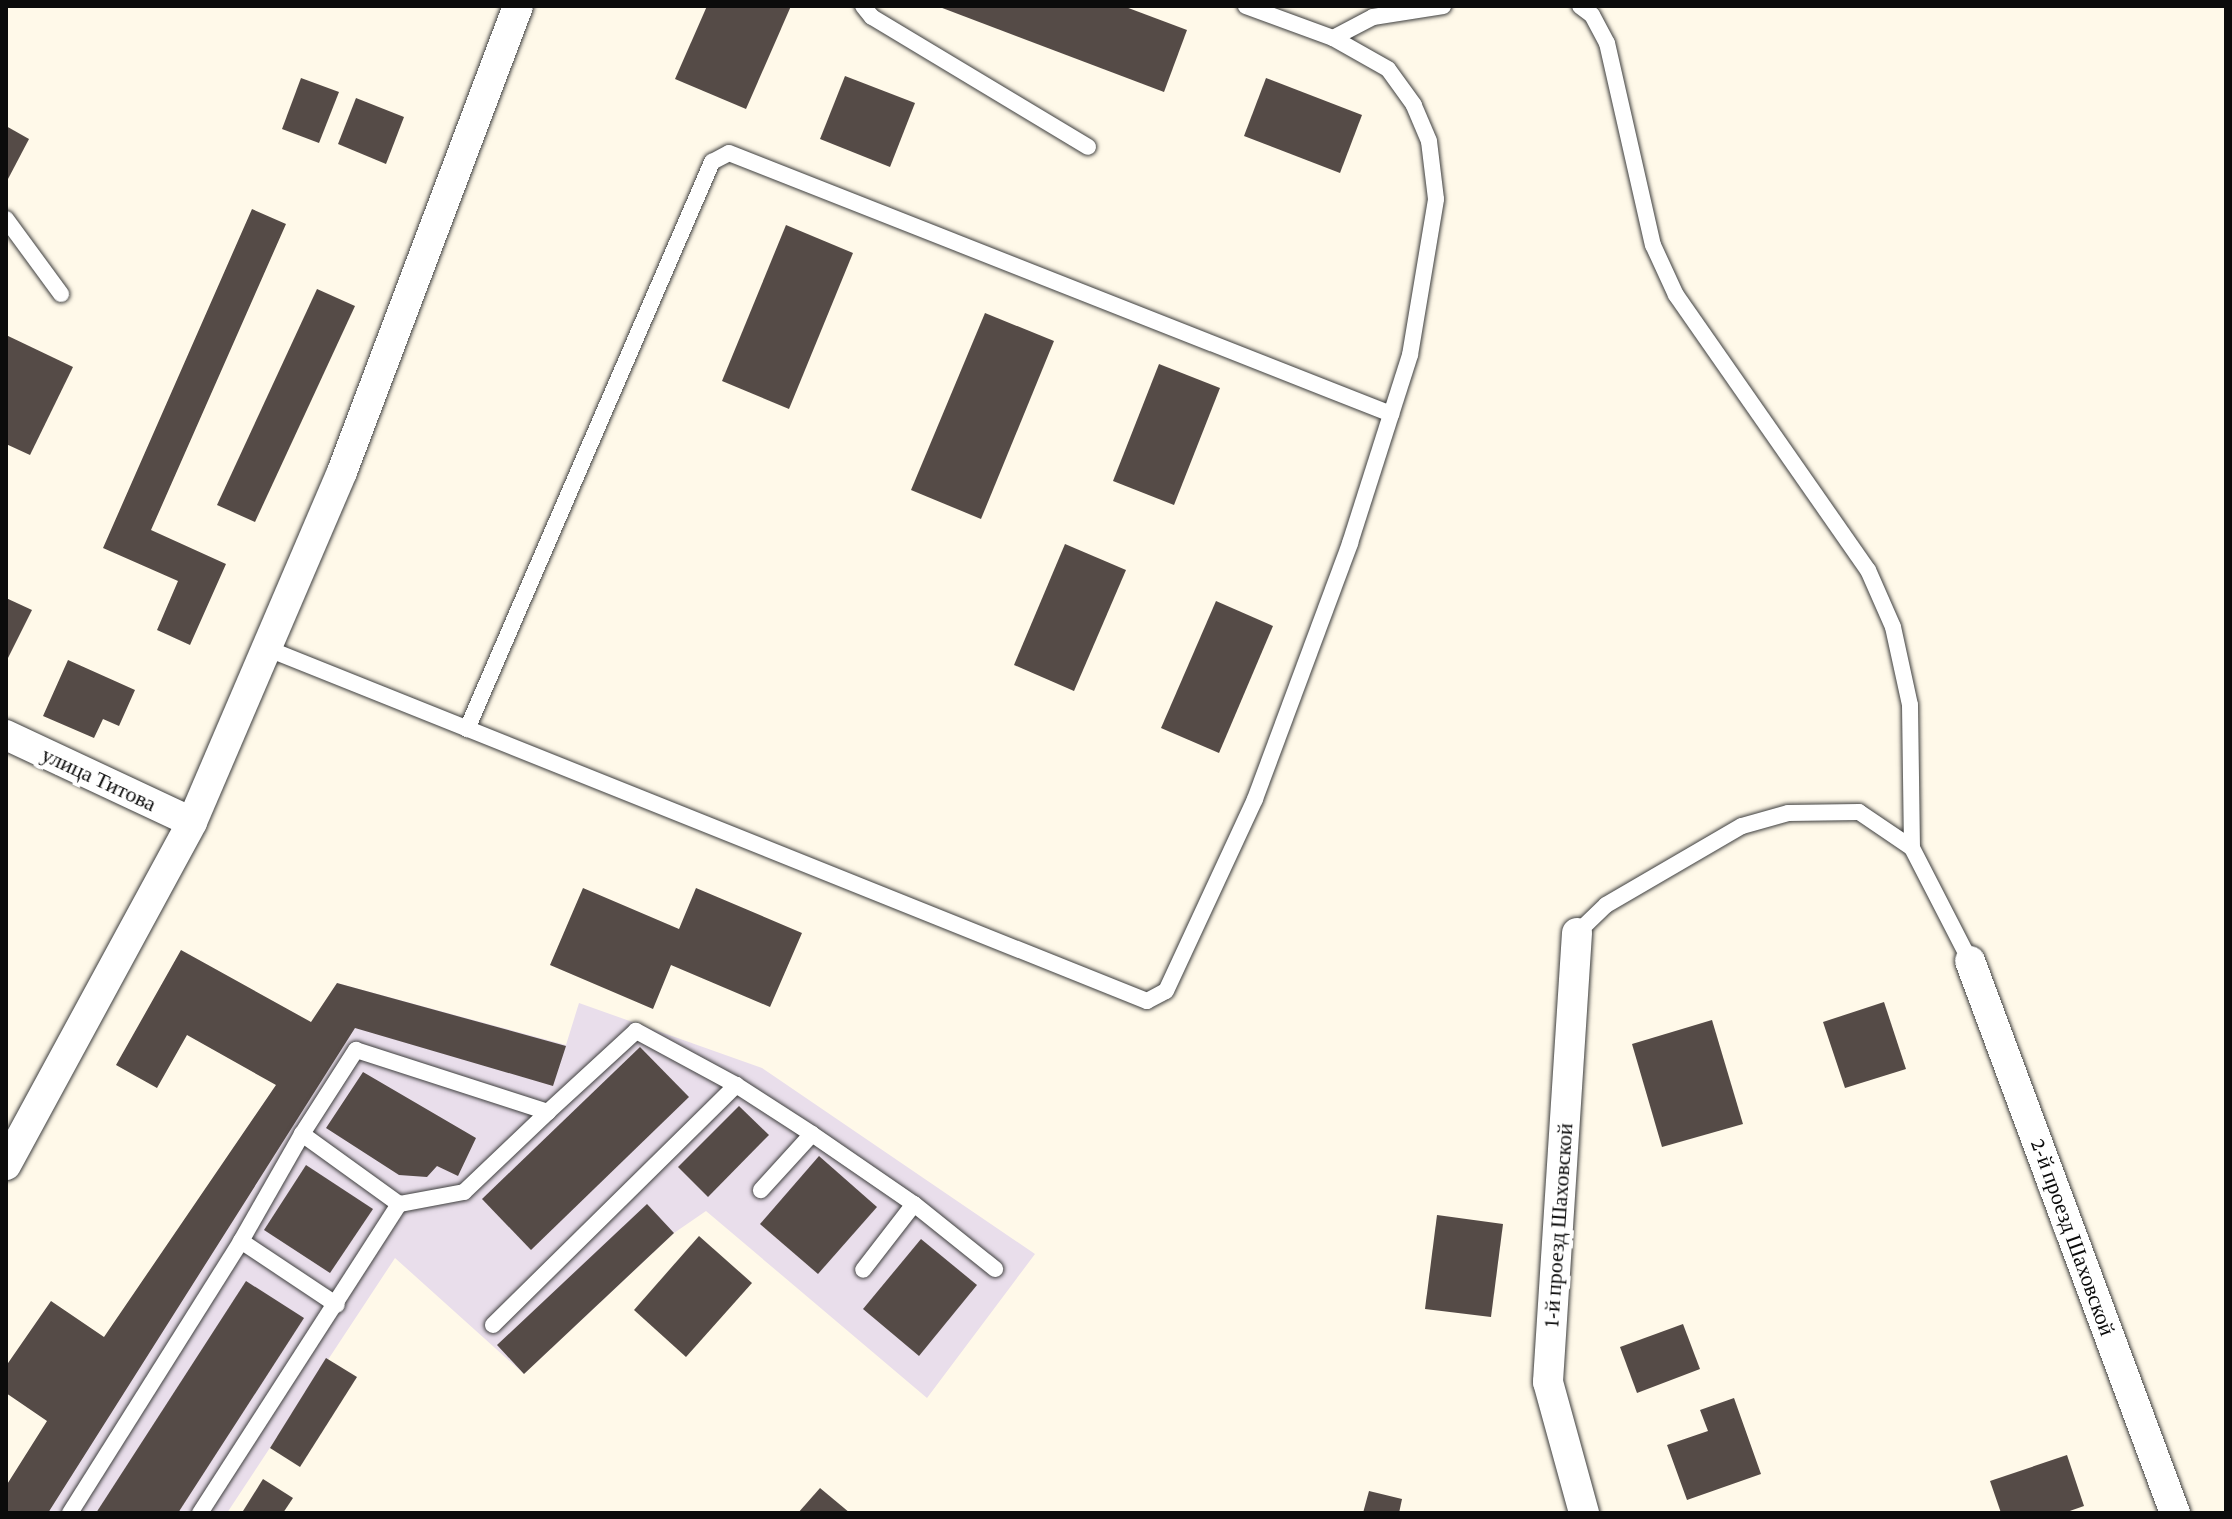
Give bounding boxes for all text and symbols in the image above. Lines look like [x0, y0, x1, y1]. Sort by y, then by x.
street label: улица Титова [38, 741, 160, 817]
street label: 1-й проезд Шаховской [1538, 1122, 1578, 1328]
street label: 2-й проезд Шаховской [2025, 1135, 2121, 1339]

